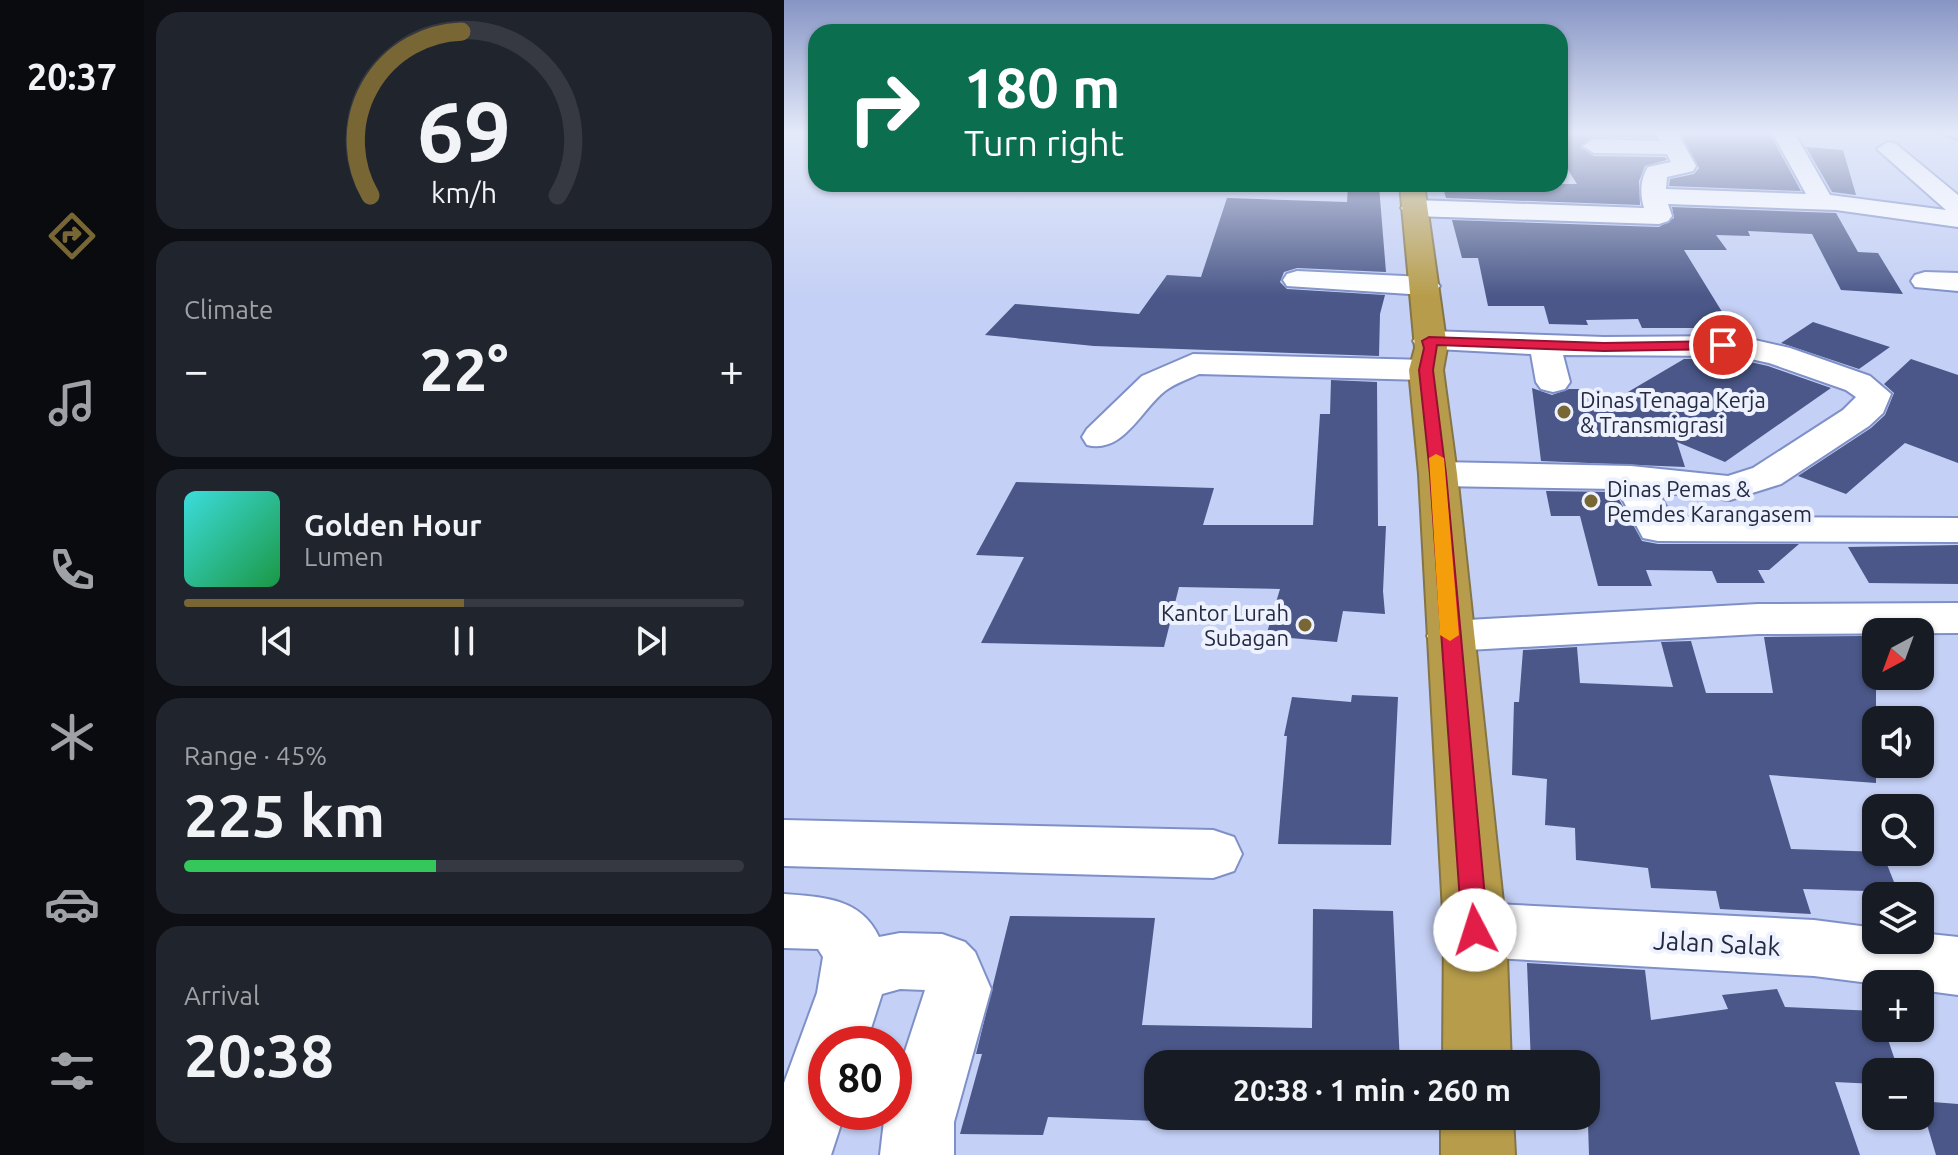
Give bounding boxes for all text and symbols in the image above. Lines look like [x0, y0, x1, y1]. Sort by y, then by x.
text: 20:37 [27, 56, 117, 97]
icon: right [832, 56, 936, 160]
text: 180 m [964, 56, 1120, 119]
text: 69 [417, 84, 511, 178]
text: Turn right [964, 122, 1124, 163]
text: km/h [431, 176, 497, 208]
icon: directions [44, 208, 100, 264]
text: Climate [184, 295, 273, 324]
pin [1689, 311, 1757, 379]
icon: arrive [1701, 323, 1745, 367]
text: 22° [420, 335, 508, 402]
text: − [184, 345, 209, 394]
text: + [719, 345, 744, 394]
icon: music [44, 375, 100, 431]
place label: Dinas Tenaga Kerja & Transmigrasi [1580, 387, 1766, 437]
marker: Dinas Tenaga Kerja & Transmigrasi [1555, 403, 1573, 421]
place label: Dinas Pemas & Pemdes Karangasem [1607, 476, 1812, 526]
marker: Dinas Pemas & Pemdes Karangasem [1582, 492, 1600, 510]
text: Golden Hour [304, 508, 482, 542]
icon: phone [44, 542, 100, 598]
text: Lumen [304, 542, 384, 571]
place label: Kantor Lurah Subagan [1161, 600, 1289, 650]
marker: Kantor Lurah Subagan [1296, 616, 1314, 634]
north arrow [1862, 618, 1934, 690]
map controls [1862, 618, 1934, 1130]
icon: previous [255, 619, 299, 663]
icon: pause [442, 619, 486, 663]
icon: next [629, 619, 673, 663]
button: sound [1862, 706, 1934, 778]
icon: climate [44, 709, 100, 765]
text: Range · 45% [184, 741, 327, 770]
text: 225 km [184, 781, 385, 848]
button: search [1862, 794, 1934, 866]
icon: car [44, 876, 100, 932]
button: layers [1862, 882, 1934, 954]
position arrow [1433, 888, 1517, 972]
street label: Jalan Salak [1653, 925, 1781, 961]
button: + [1862, 970, 1934, 1042]
text: Arrival [184, 981, 260, 1010]
text: 20:38 [184, 1021, 334, 1088]
speed limit sign: 80 [808, 1026, 912, 1130]
icon: filters [44, 1043, 100, 1099]
button: − [1862, 1058, 1934, 1130]
text: 20:38 · 1 min · 260 m [1233, 1073, 1511, 1107]

